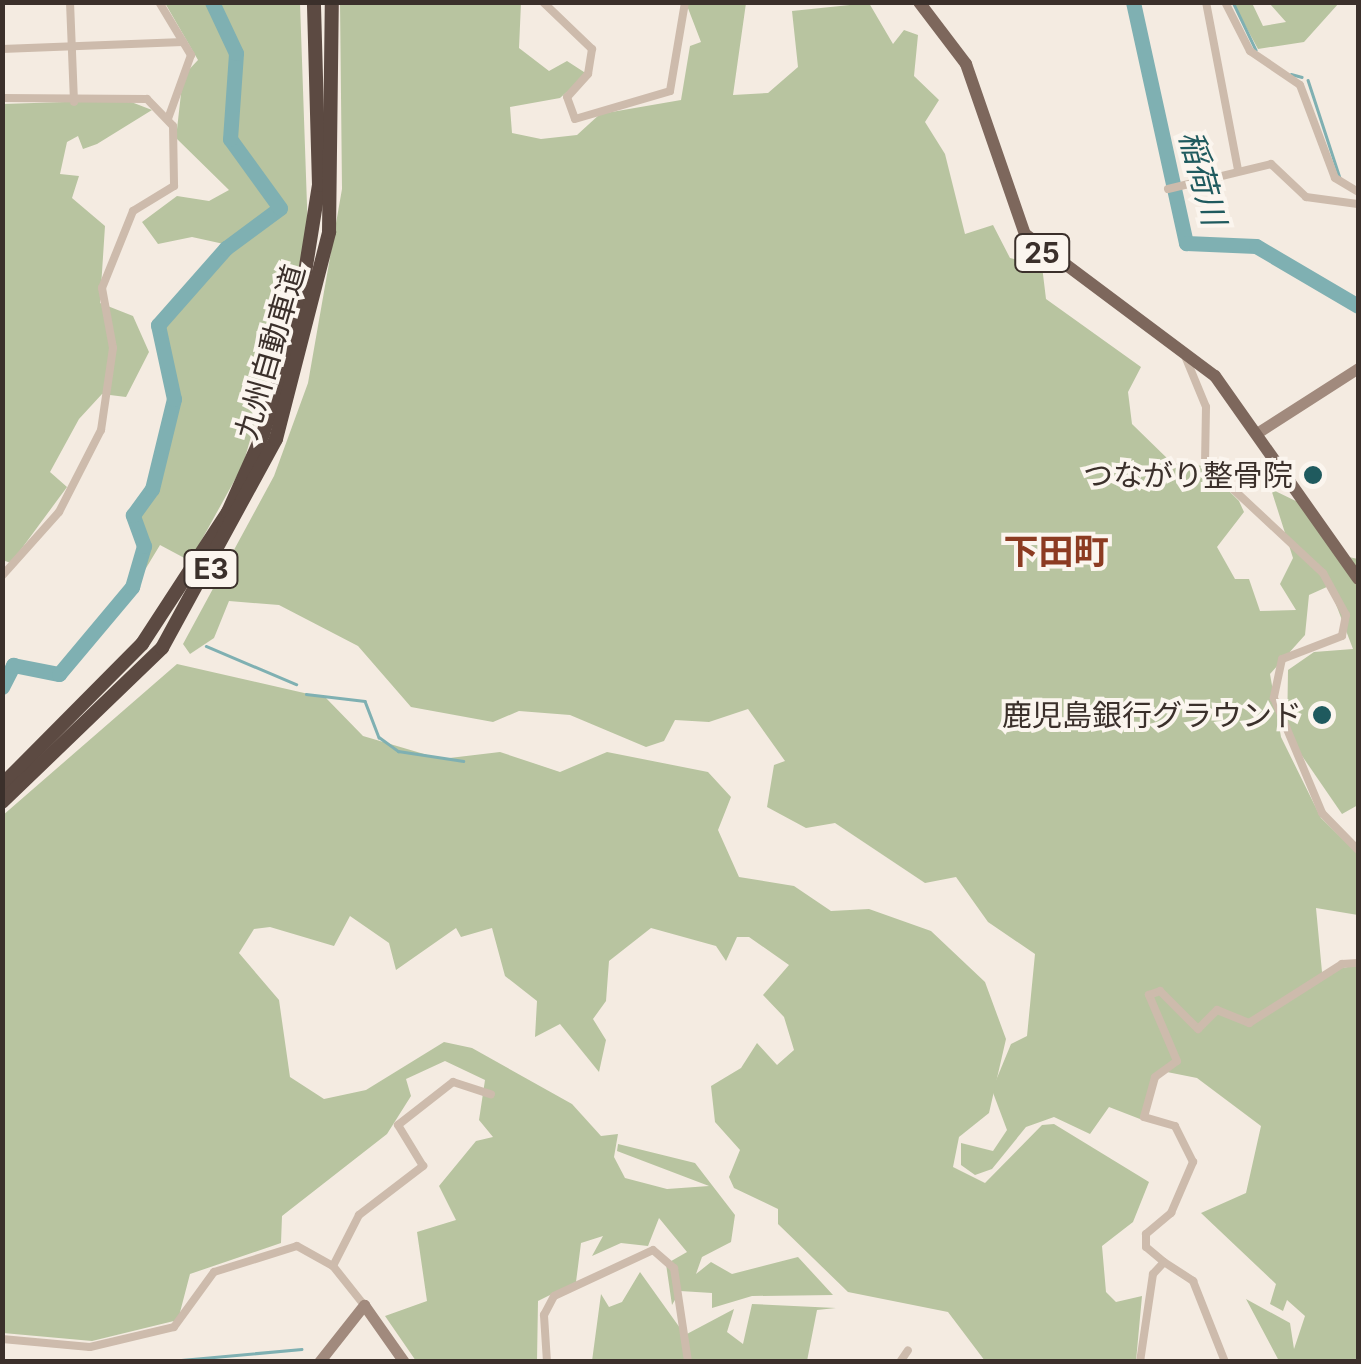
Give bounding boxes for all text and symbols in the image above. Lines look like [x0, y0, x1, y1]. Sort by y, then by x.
water label: 稲荷川 [1171, 127, 1233, 229]
road number: 25 [1012, 230, 1072, 276]
street label: 九州自動車道 [228, 261, 312, 443]
place label: つながり整骨院 [1083, 457, 1293, 493]
marker: つながり整骨院 [1302, 464, 1324, 486]
district label: 下田町 [1004, 530, 1108, 572]
road number: E3 [181, 546, 241, 592]
place label: 鹿児島銀行グラウンド [1002, 697, 1302, 733]
marker: 鹿児島銀行グラウンド [1311, 704, 1333, 726]

